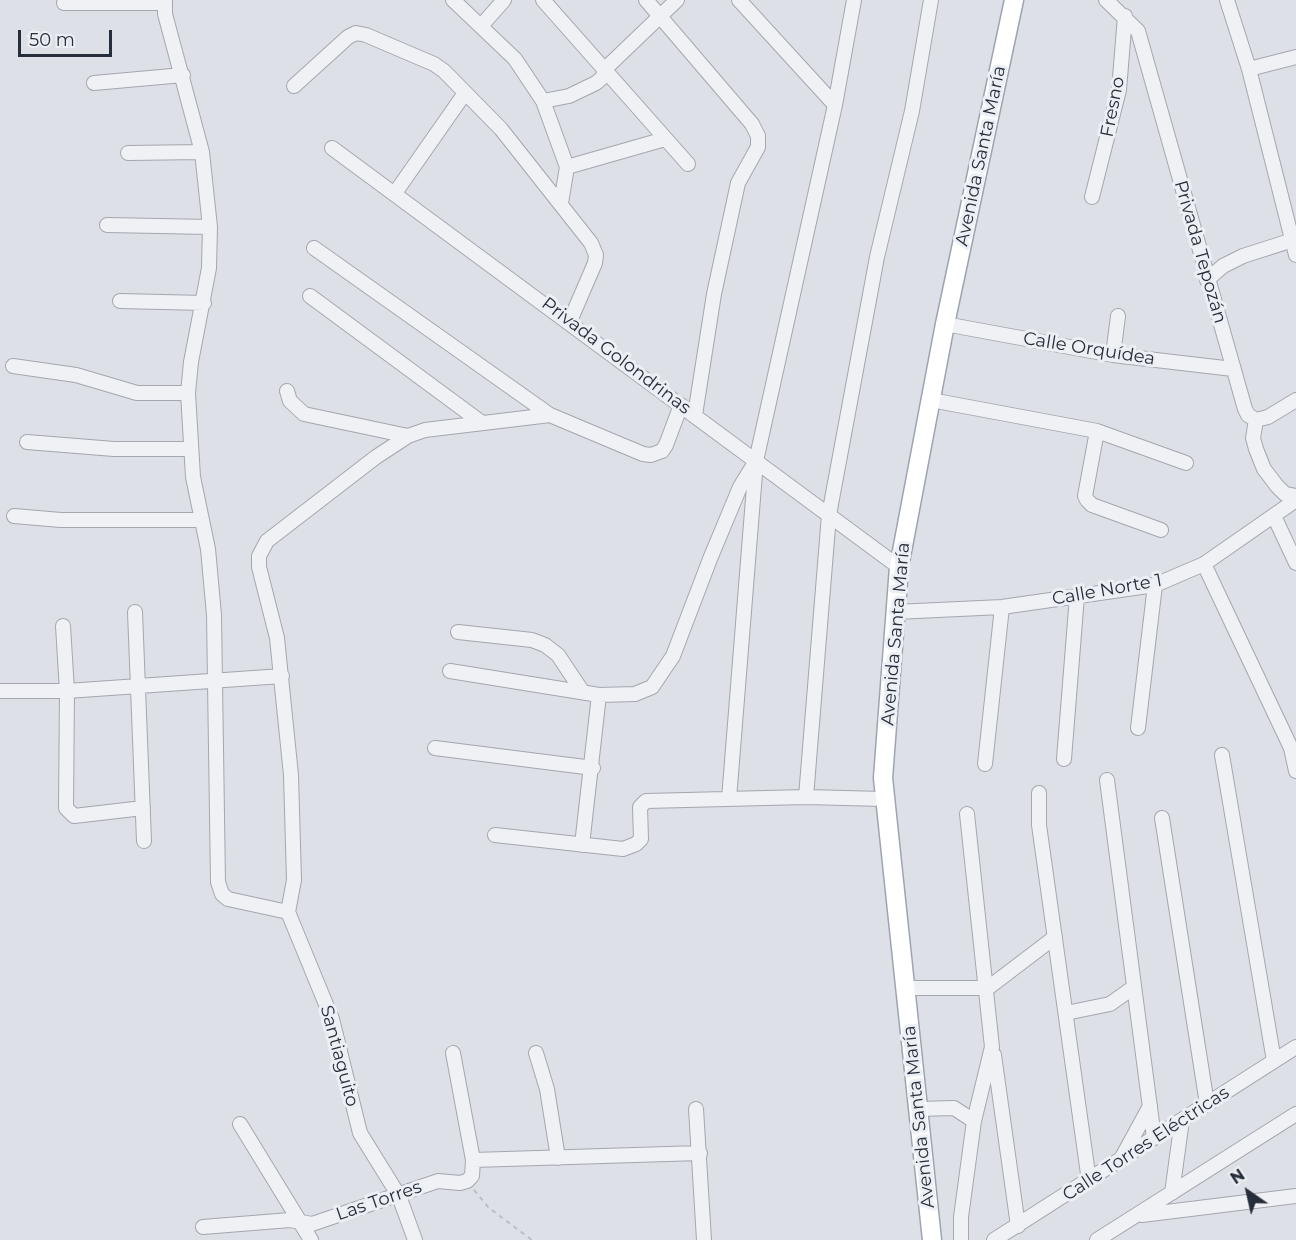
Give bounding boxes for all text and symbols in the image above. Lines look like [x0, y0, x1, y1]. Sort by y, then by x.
scale bar [21, 18, 116, 56]
text: 50 m [29, 29, 75, 51]
street label: Avenida Santa María [951, 64, 1011, 248]
street label: Fresno [1097, 75, 1129, 139]
street label: Privada Tepozán [1169, 178, 1231, 326]
street label: Privada Golondrinas [537, 293, 695, 419]
street label: Calle Orquídea [1022, 328, 1156, 370]
street label: Avenida Santa María [877, 541, 915, 727]
street label: Calle Norte 1 [1050, 570, 1164, 610]
street label: Santiaguito [315, 1003, 363, 1109]
street label: Avenida Santa María [899, 1024, 939, 1210]
street label: Calle Torres Eléctricas [1059, 1082, 1233, 1206]
north arrow [1218, 1162, 1278, 1222]
text: N [1227, 1165, 1248, 1188]
street label: Las Torres [333, 1176, 425, 1226]

